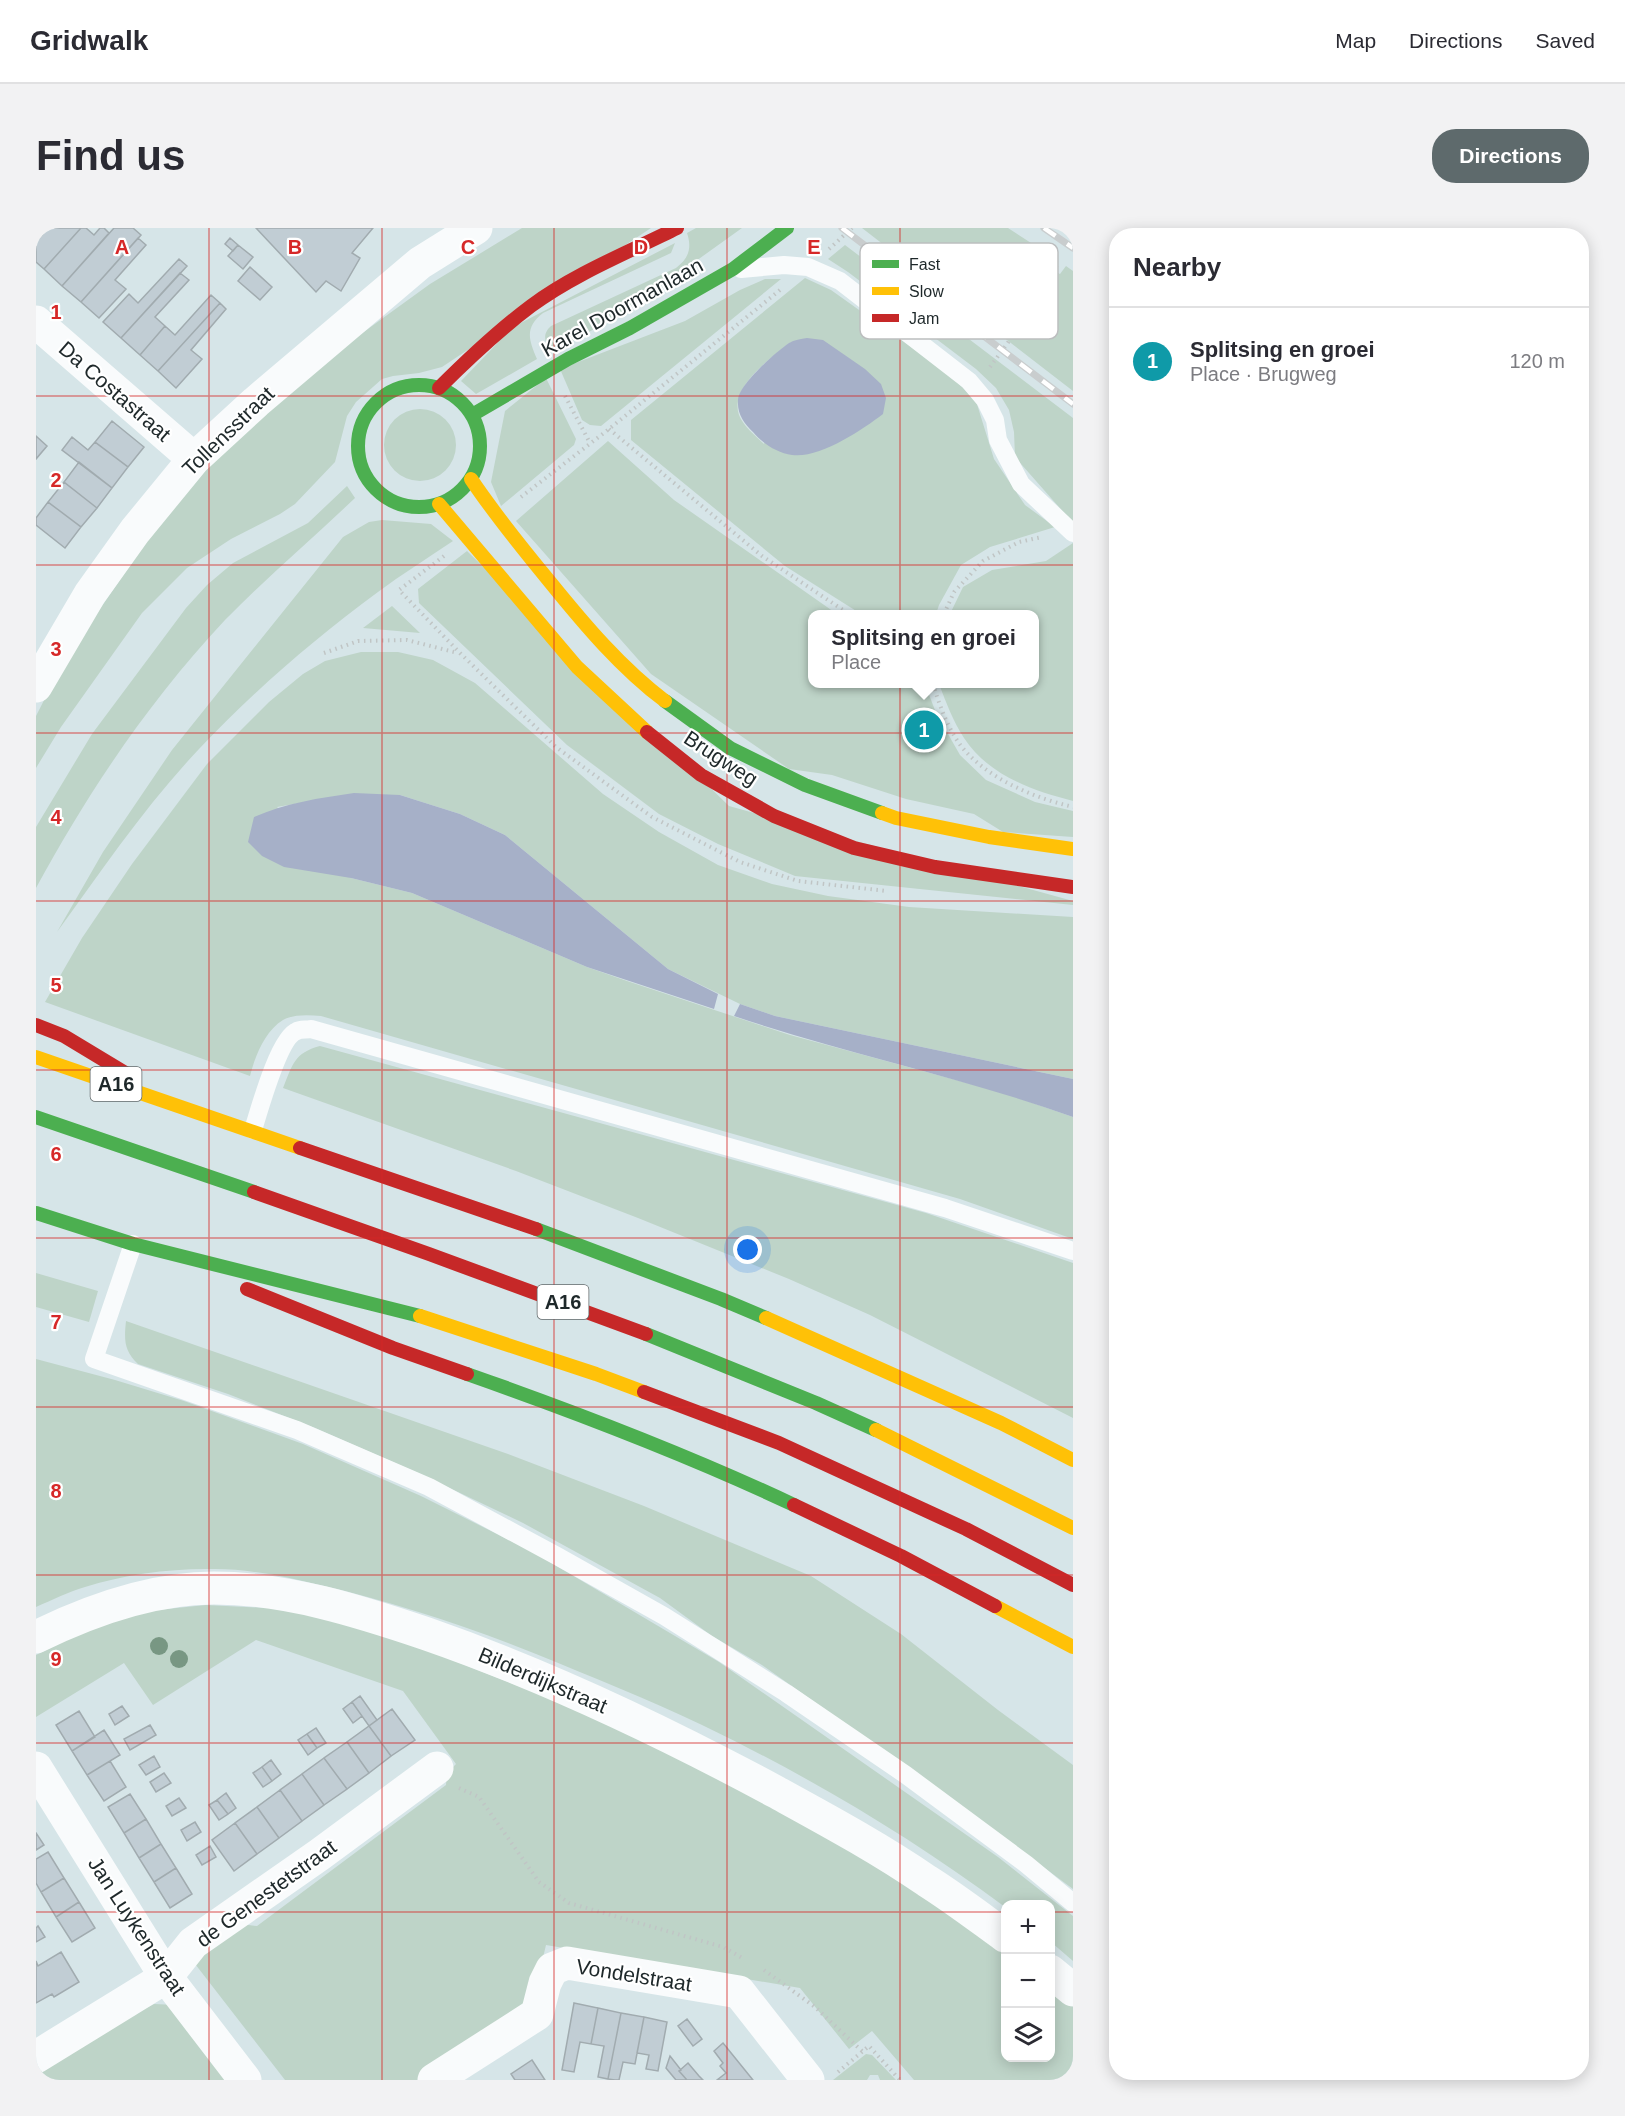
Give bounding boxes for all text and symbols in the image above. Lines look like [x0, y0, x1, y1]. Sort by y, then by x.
text: Gridwalk [30, 25, 148, 56]
text: Map [1335, 29, 1376, 52]
text: Directions [1409, 29, 1502, 52]
text: Saved [1535, 29, 1595, 52]
button: Directions [1432, 129, 1589, 183]
text: Find us [36, 132, 185, 179]
text: A [115, 236, 129, 258]
text: B [288, 236, 302, 258]
text: C [461, 236, 475, 258]
text: D [634, 236, 648, 258]
text: E [807, 236, 821, 258]
legend [860, 243, 1058, 339]
text: Nearby [1133, 252, 1221, 282]
street label: Karel Doormanlaan [537, 253, 707, 361]
text: Fast [909, 256, 941, 273]
text: Slow [909, 283, 944, 300]
text: 1 [50, 301, 62, 323]
text: Jam [909, 310, 939, 327]
street label: Da Costastraat [55, 336, 176, 446]
text: Splitsing en groei [1190, 337, 1375, 362]
text: 1 [1147, 350, 1158, 372]
text: 120 m [1509, 350, 1565, 372]
text: Place · Brugweg [1190, 363, 1337, 385]
street label: Tollensstraat [178, 382, 279, 480]
text: 2 [50, 469, 62, 491]
popup [808, 610, 1039, 688]
text: Splitsing en groei [831, 625, 1016, 650]
text: 3 [50, 638, 62, 660]
text: Place [831, 651, 881, 673]
pin: 1 [904, 708, 944, 752]
street label: Brugweg [680, 726, 762, 790]
text: 4 [50, 806, 62, 828]
text: 5 [50, 974, 62, 996]
road number: A16 [90, 1067, 142, 1101]
text: 6 [50, 1143, 62, 1165]
your location [733, 1235, 762, 1264]
road number: A16 [538, 1285, 588, 1319]
text: 7 [50, 1311, 62, 1333]
text: 8 [50, 1480, 62, 1502]
street label: Bilderdijkstraat [475, 1643, 611, 1718]
text: 9 [50, 1648, 62, 1670]
street label: de Genestetstraat [192, 1835, 340, 1951]
street label: Jan Luykenstraat [84, 1853, 190, 1999]
map controls [1001, 1900, 1055, 2062]
button: + [1001, 1900, 1055, 1954]
button: − [1001, 1954, 1055, 2008]
street label: Vondelstraat [575, 1955, 694, 1996]
button: layers [1001, 2008, 1055, 2062]

